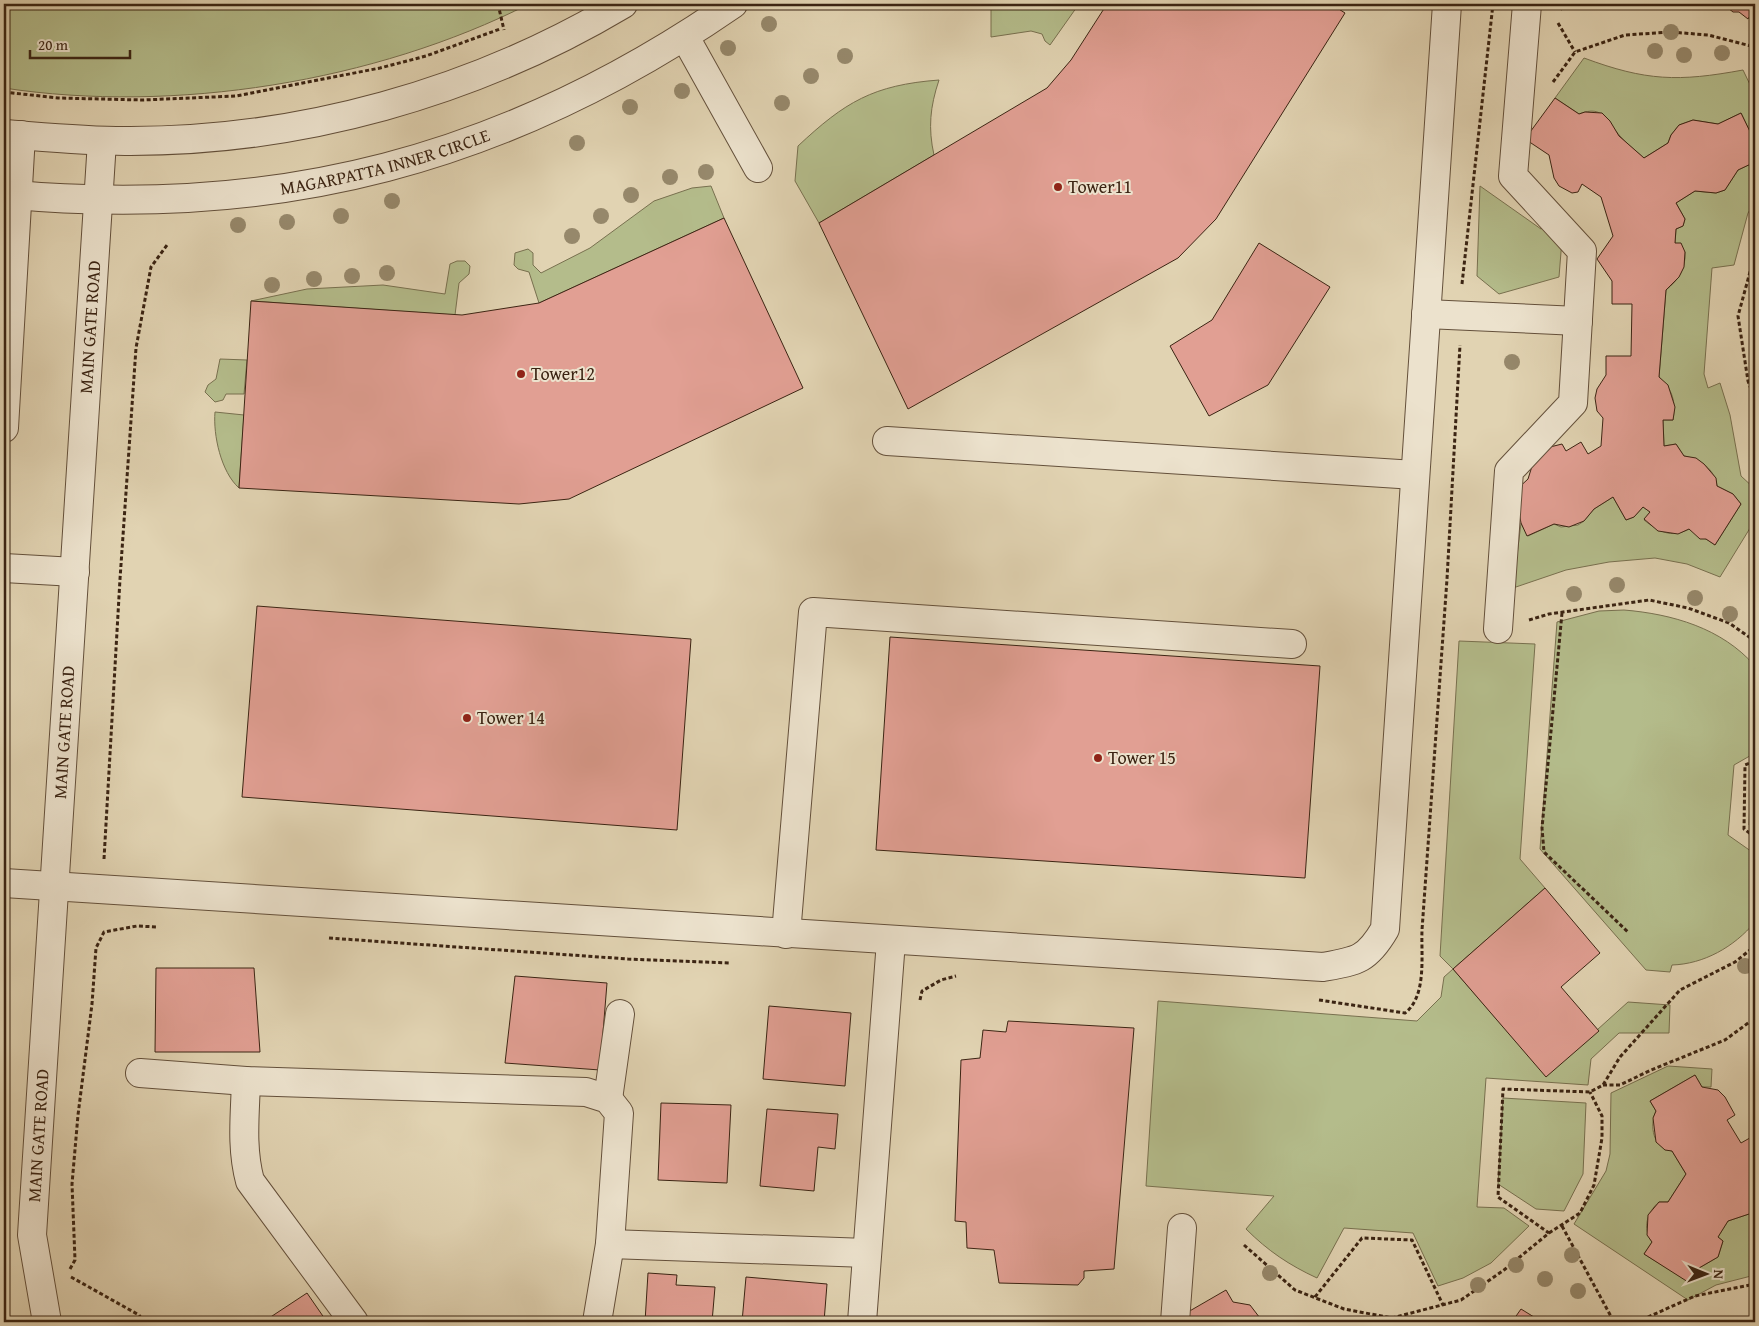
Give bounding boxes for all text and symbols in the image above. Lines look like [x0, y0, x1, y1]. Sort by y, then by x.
scale bar [30, 28, 130, 60]
text: 20 m [38, 34, 69, 55]
street label: MAGARPATTA INNER CIRCLE [278, 121, 493, 202]
place label: Tower11 [1068, 173, 1132, 200]
marker: Tower11 [1052, 181, 1064, 193]
street label: MAIN GATE ROAD [72, 260, 107, 395]
place label: Tower12 [531, 360, 595, 387]
marker: Tower12 [515, 368, 527, 380]
street label: MAIN GATE ROAD [46, 665, 81, 800]
place label: Tower 14 [477, 704, 545, 731]
marker: Tower 14 [461, 712, 473, 724]
place label: Tower 15 [1108, 744, 1176, 771]
marker: Tower 15 [1092, 752, 1104, 764]
street label: MAIN GATE ROAD [20, 1068, 56, 1203]
north arrow [1682, 1248, 1732, 1298]
text: N [1709, 1269, 1729, 1280]

